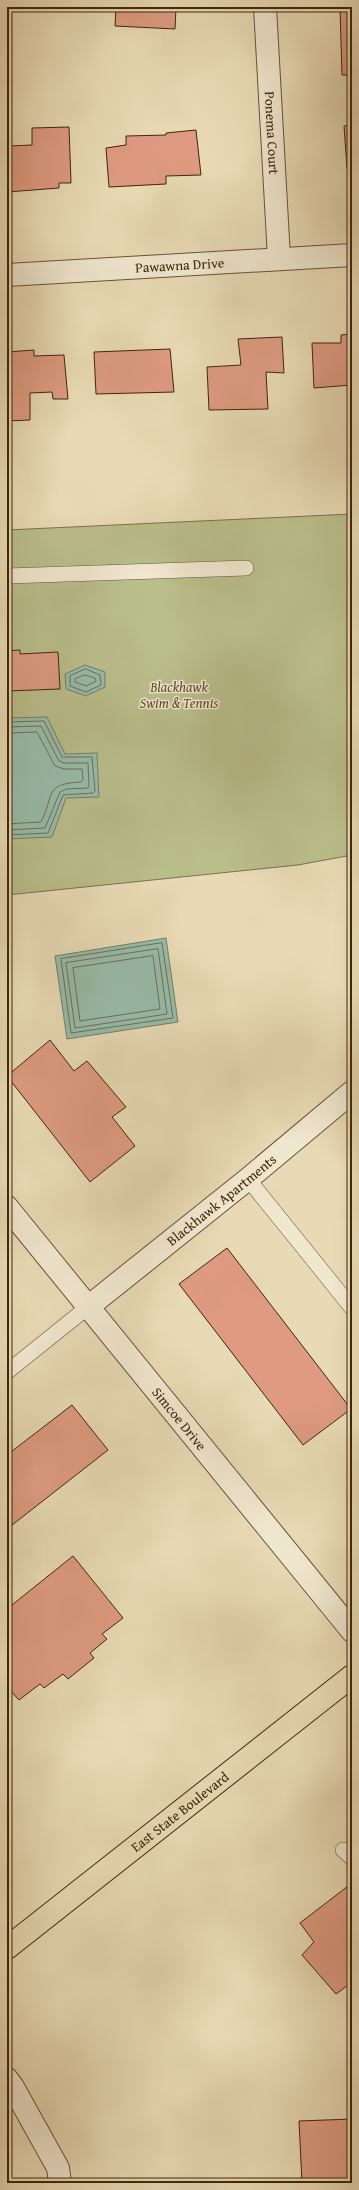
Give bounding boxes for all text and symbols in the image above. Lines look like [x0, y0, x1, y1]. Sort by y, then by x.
street label: Ponema Court [260, 91, 284, 175]
street label: Pawawna Drive [135, 252, 225, 278]
park label: Blackhawk Swim & Tennis [140, 677, 218, 713]
street label: Blackhawk Apartments [162, 1149, 281, 1250]
street label: Simcoe Drive [147, 1383, 212, 1455]
street label: East State Boulevard [126, 1766, 233, 1857]

